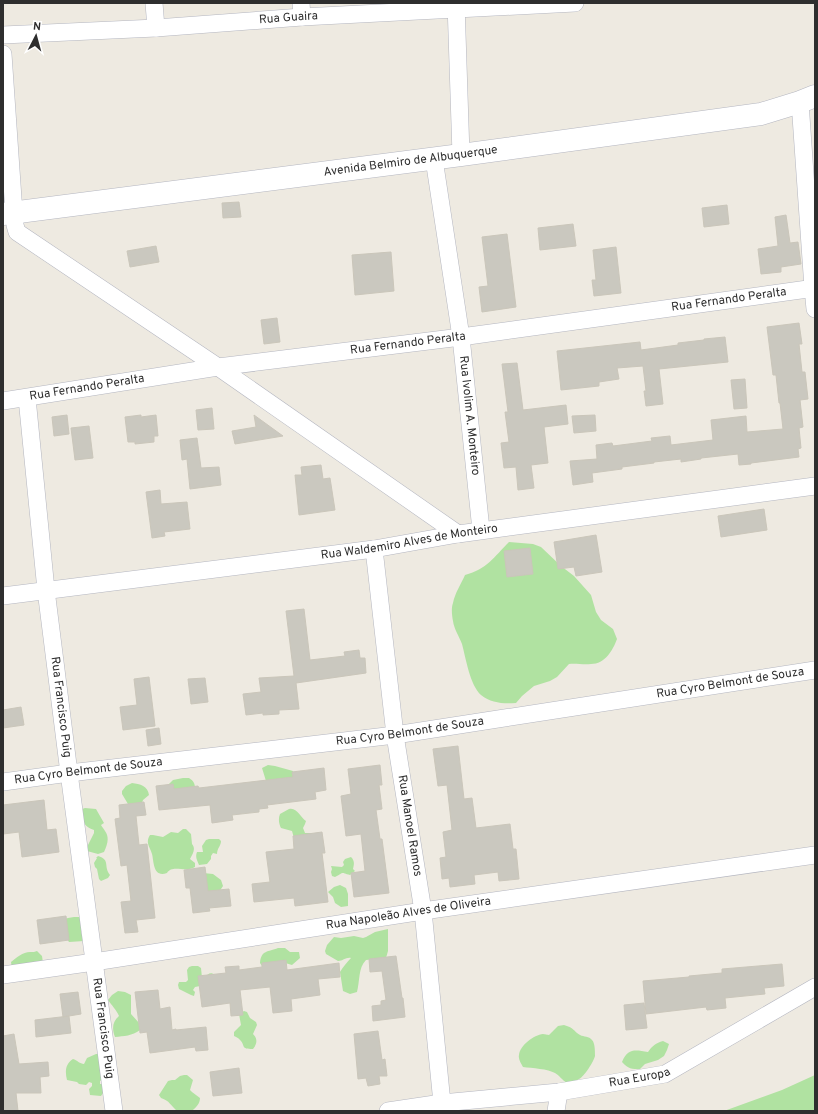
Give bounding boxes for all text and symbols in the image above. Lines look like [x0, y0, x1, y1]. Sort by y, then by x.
street label: Rua Guaira [258, 8, 318, 28]
north arrow [16, 16, 56, 56]
text: N [32, 20, 42, 34]
street label: Avenida Belmiro de Albuquerque [323, 142, 499, 181]
street label: Rua Fernando Peralta [670, 284, 788, 316]
street label: Rua Fernando Peralta [349, 328, 467, 359]
street label: Rua Ivolim A. Monteiro [455, 355, 483, 477]
street label: Rua Fernando Peralta [28, 371, 146, 405]
street label: Rua Waldemiro Alves de Monteiro [320, 521, 499, 564]
street label: Rua Francisco Puig [46, 656, 75, 759]
street label: Rua Cyro Belmont de Souza [655, 664, 805, 702]
street label: Rua Cyro Belmont de Souza [335, 713, 485, 750]
street label: Rua Cyro Belmont de Souza [13, 754, 163, 788]
street label: Rua Manoel Ramos [393, 774, 425, 878]
street label: Rua Napoleão Alves de Oliveira [325, 893, 492, 934]
street label: Rua Francisco Puig [88, 977, 118, 1080]
street label: Rua Europa [608, 1064, 674, 1091]

